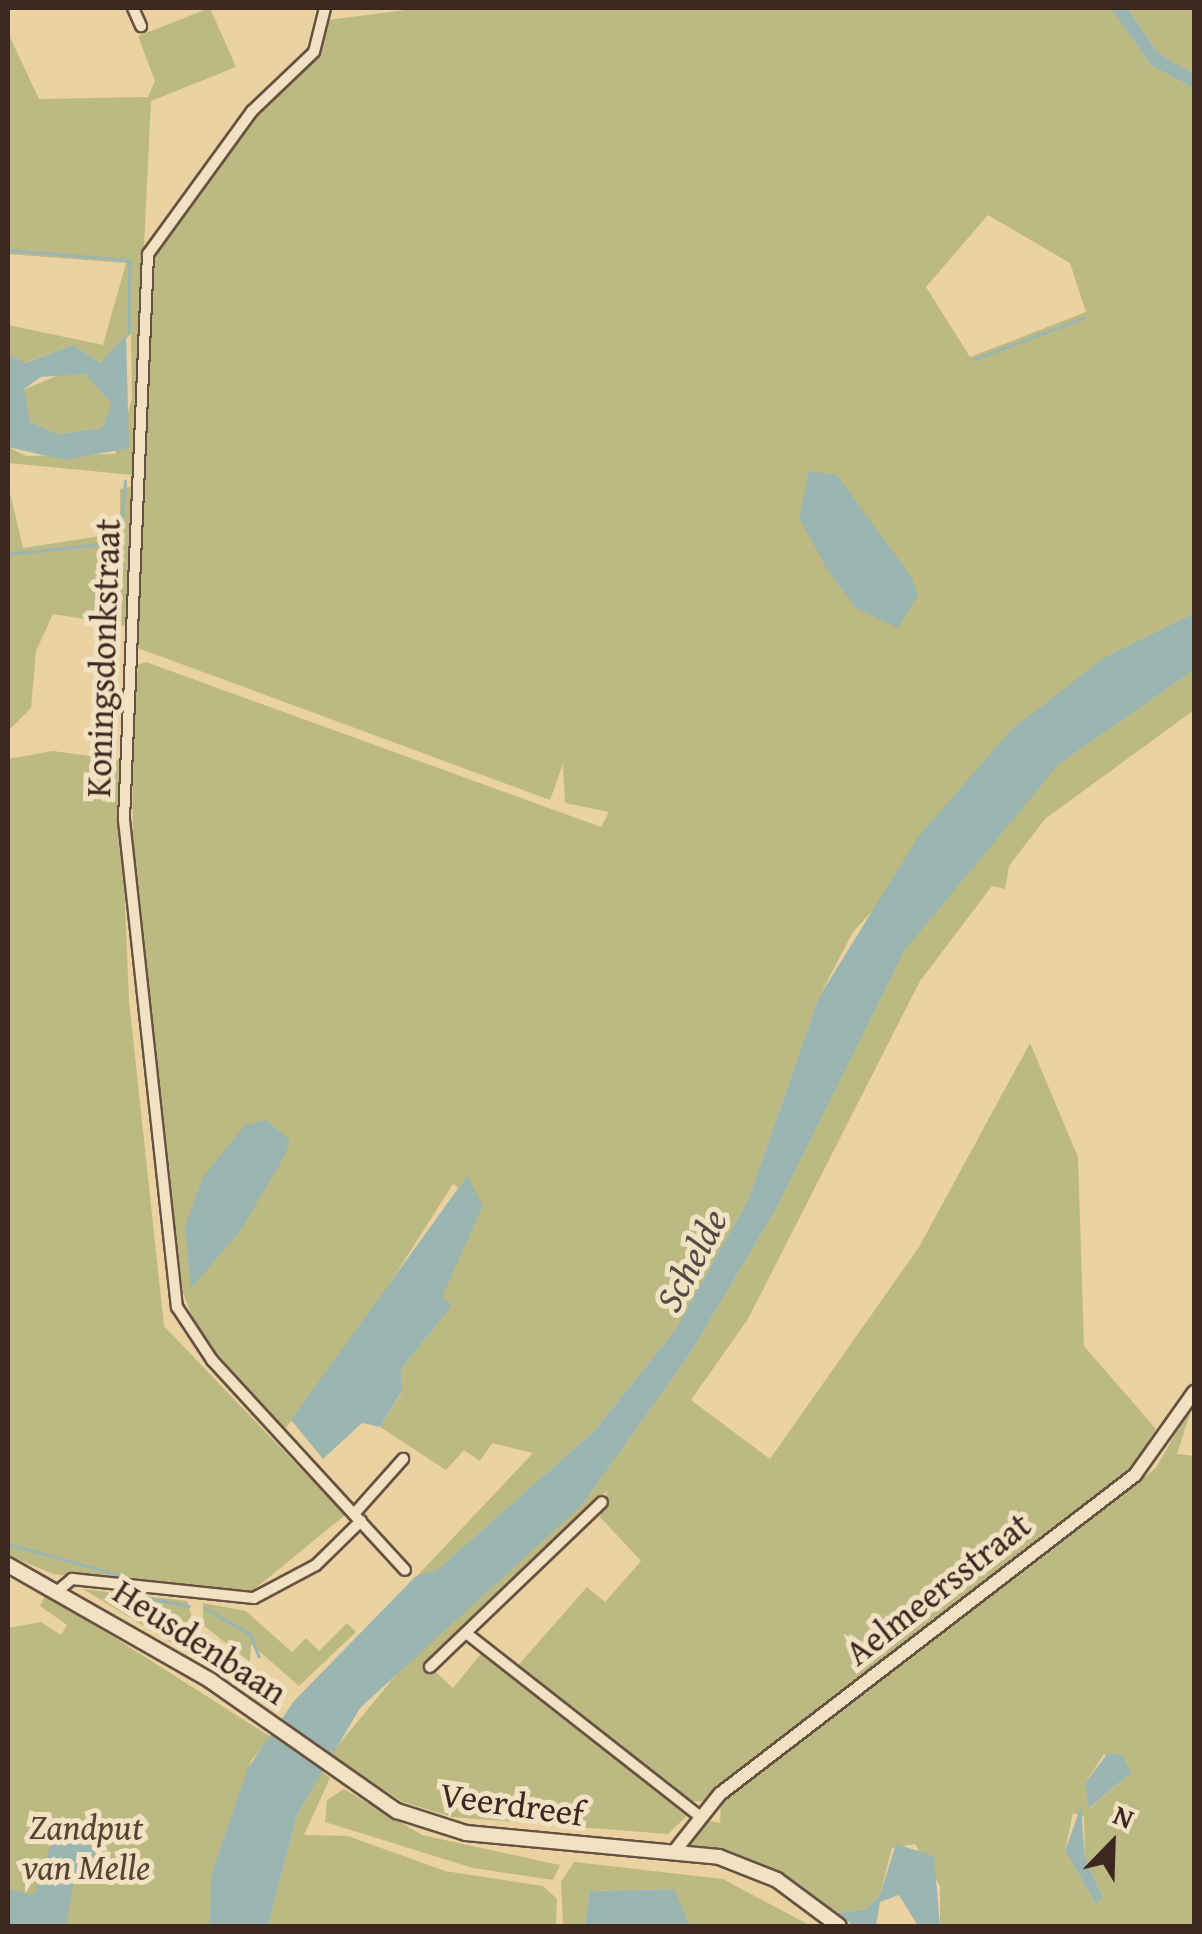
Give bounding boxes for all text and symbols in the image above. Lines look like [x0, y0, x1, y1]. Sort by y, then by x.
street label: Koningsdonkstraat [77, 518, 129, 798]
water label: Schelde [645, 1201, 737, 1319]
street label: Aelmeersstraat [837, 1504, 1039, 1674]
street label: Heusdenbaan [105, 1570, 295, 1714]
street label: Veerdreef [438, 1773, 586, 1835]
text: N [1107, 1793, 1141, 1838]
north arrow [1062, 1794, 1162, 1894]
park label: Zandput van Melle [22, 1806, 150, 1888]

